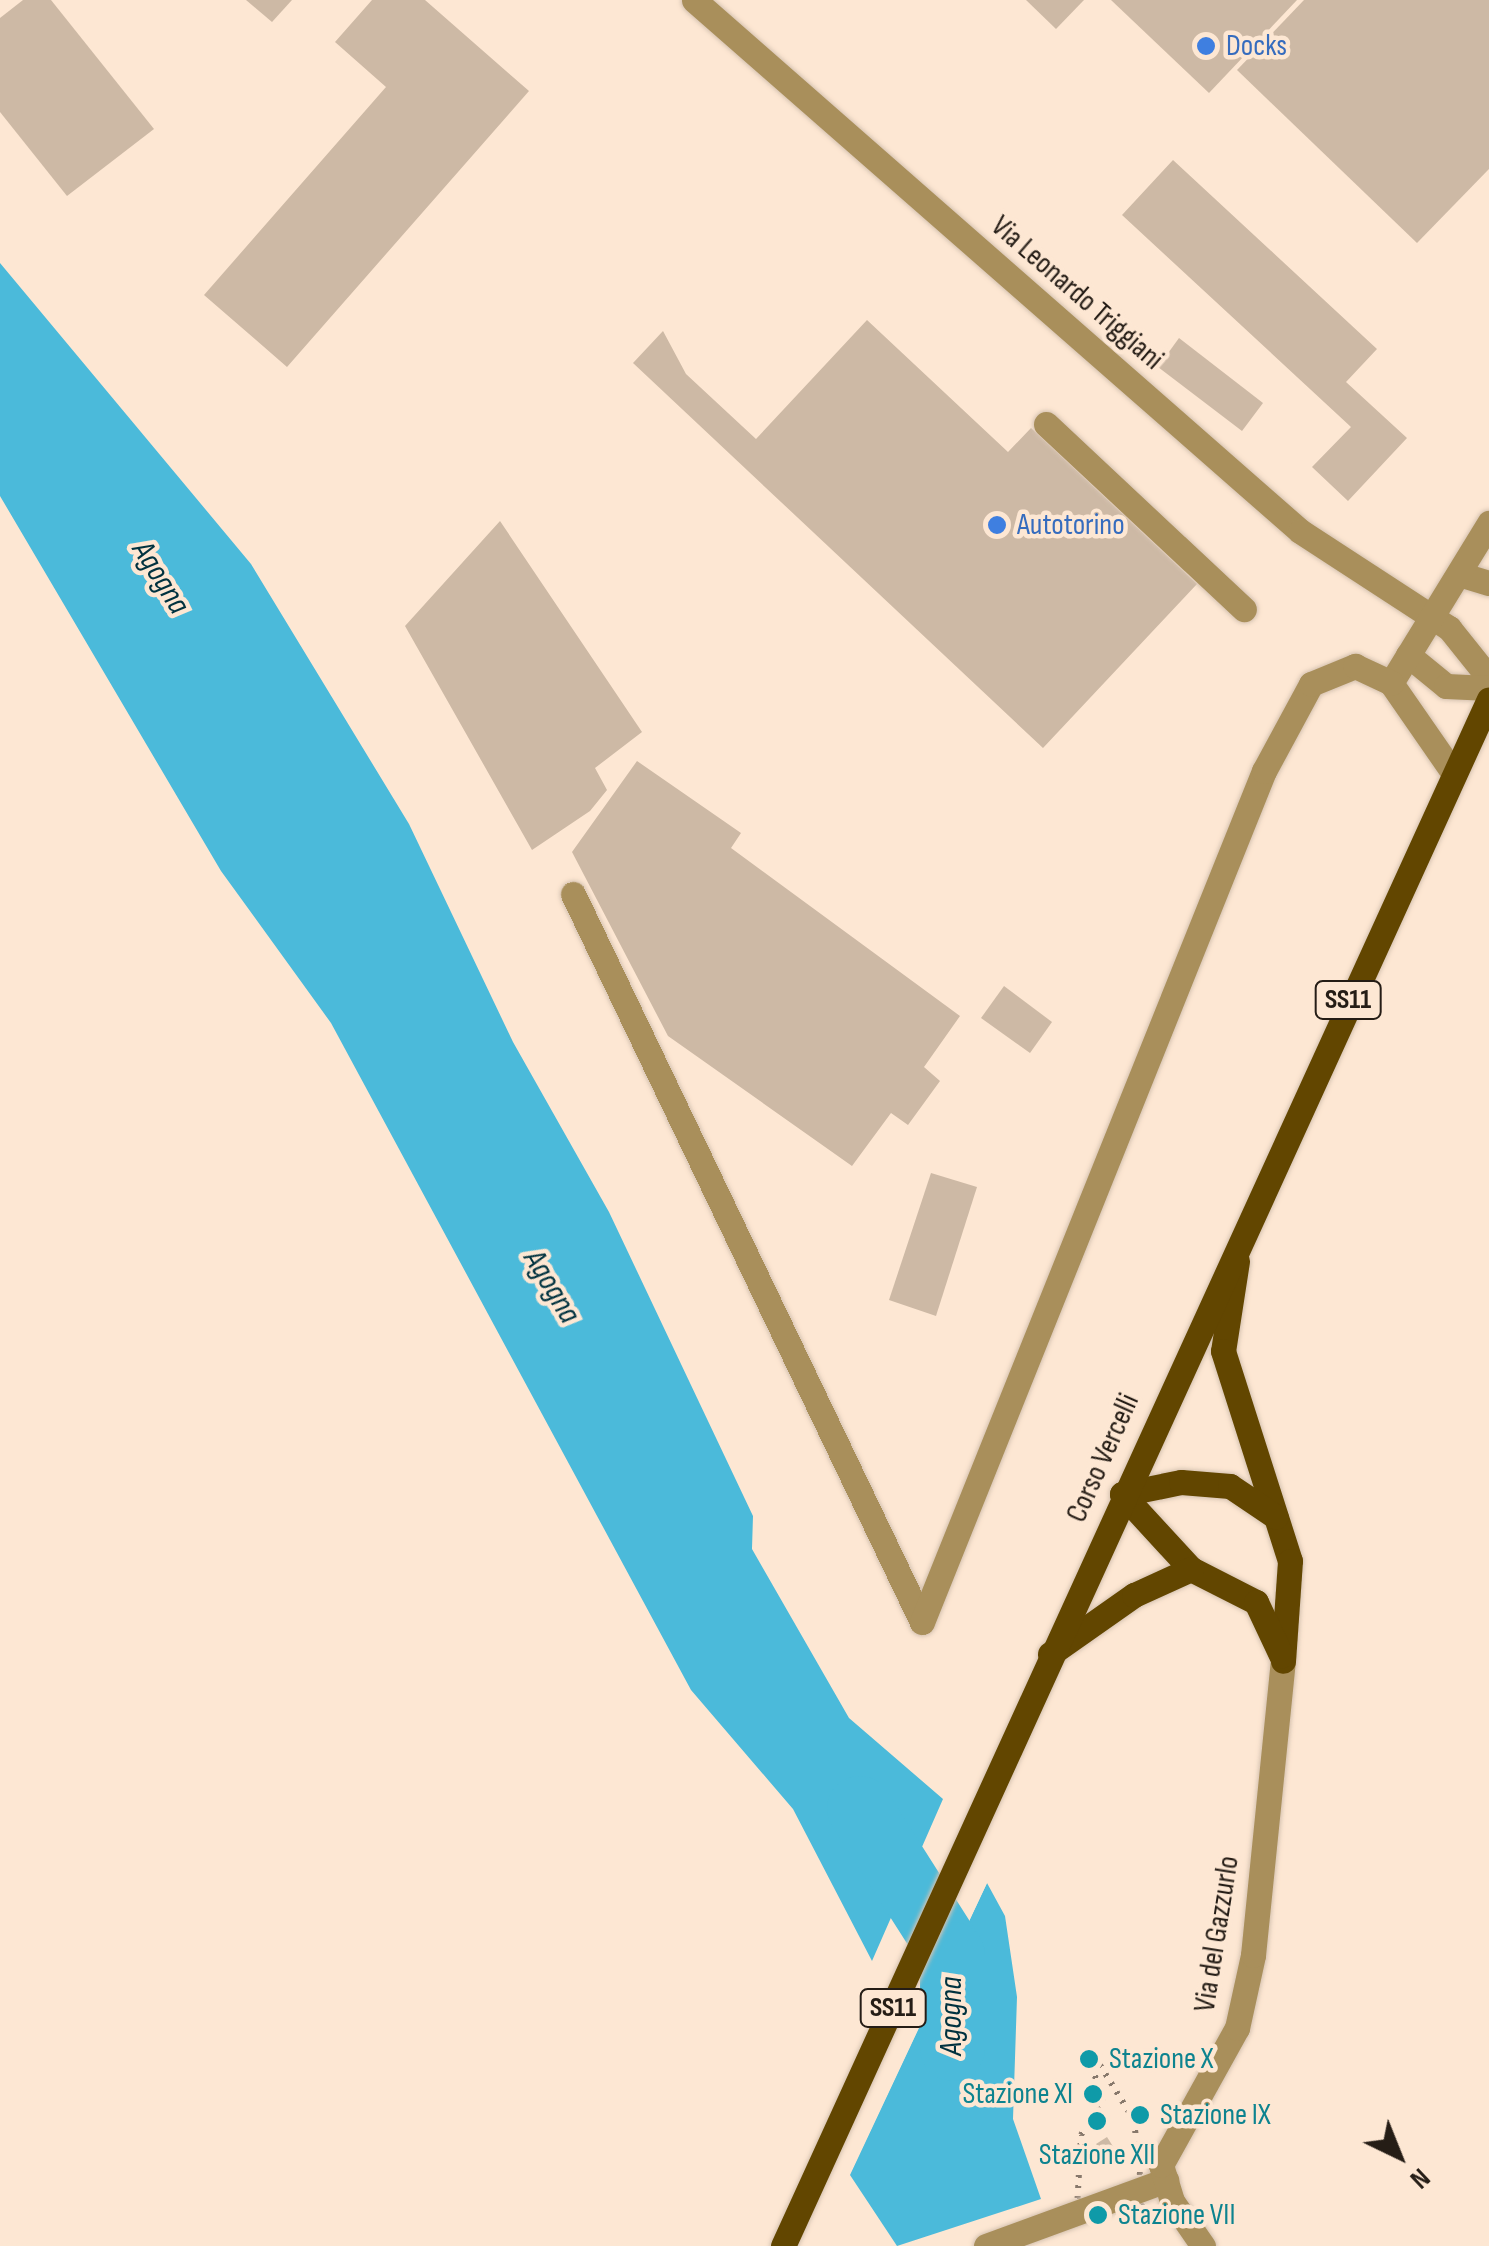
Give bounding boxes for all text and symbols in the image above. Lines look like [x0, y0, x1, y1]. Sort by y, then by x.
place label: Docks [1226, 28, 1287, 64]
marker: Docks [1195, 35, 1217, 57]
street label: Via Leonardo Triggiani [983, 208, 1171, 378]
place label: Autotorino [1017, 507, 1125, 543]
marker: Autotorino [986, 514, 1008, 536]
water label: Agogna [123, 534, 197, 622]
road number: SS11 [1313, 977, 1383, 1023]
water label: Agogna [514, 1243, 588, 1331]
street label: Corso Vercelli [1059, 1388, 1147, 1528]
street label: Via del Gazzurlo [1187, 1853, 1247, 2015]
water label: Agogna [933, 1976, 971, 2056]
road number: SS11 [858, 1985, 928, 2031]
place label: Stazione X [1109, 2041, 1214, 2077]
marker: Stazione X [1078, 2048, 1100, 2070]
place label: Stazione XI [962, 2076, 1073, 2112]
marker: Stazione XI [1082, 2083, 1104, 2105]
place label: Stazione IX [1160, 2097, 1271, 2133]
marker: Stazione IX [1129, 2104, 1151, 2126]
north arrow [1349, 2106, 1449, 2206]
marker: Stazione XII [1086, 2110, 1108, 2132]
place label: Stazione XII [1039, 2137, 1155, 2173]
text: N [1403, 2161, 1437, 2195]
place label: Stazione VII [1118, 2197, 1235, 2233]
marker: Stazione VII [1087, 2204, 1109, 2226]

